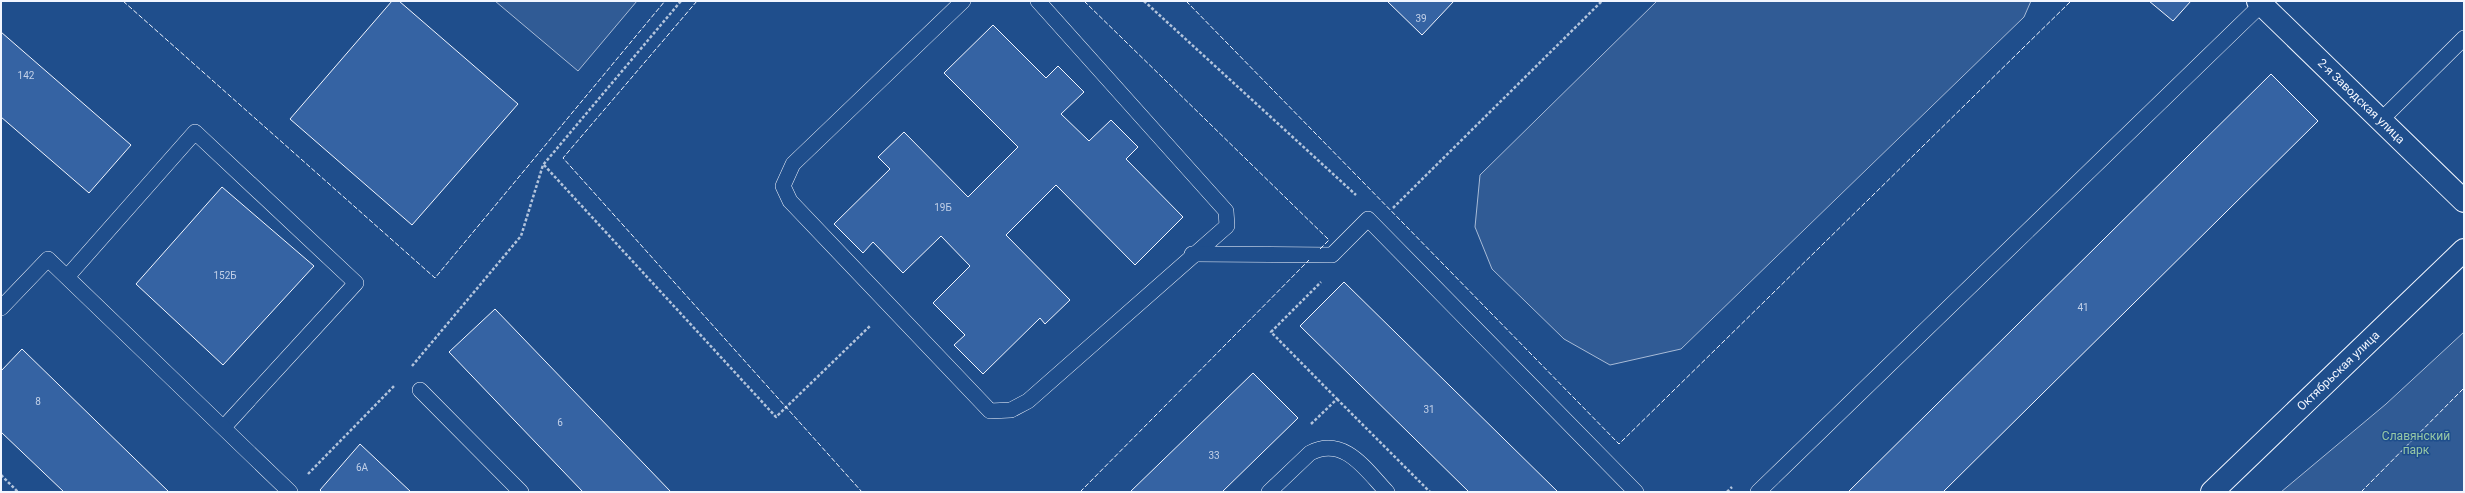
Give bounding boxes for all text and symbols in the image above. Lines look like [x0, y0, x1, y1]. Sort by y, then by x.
house number: 39 [1415, 13, 1427, 24]
street label: 2-я Заводская улица [2315, 56, 2408, 147]
house number: 142 [18, 70, 35, 81]
house number: 19Б [934, 202, 952, 213]
house number: 152Б [213, 270, 237, 281]
house number: 41 [2077, 302, 2089, 313]
street label: Октябрьская улица [2294, 328, 2382, 414]
house number: 8 [35, 396, 41, 407]
house number: 31 [1423, 404, 1435, 415]
house number: 6 [557, 417, 563, 428]
park label: Славянский парк [2382, 429, 2450, 457]
house number: 33 [1208, 450, 1220, 461]
house number: 6А [356, 462, 369, 473]

